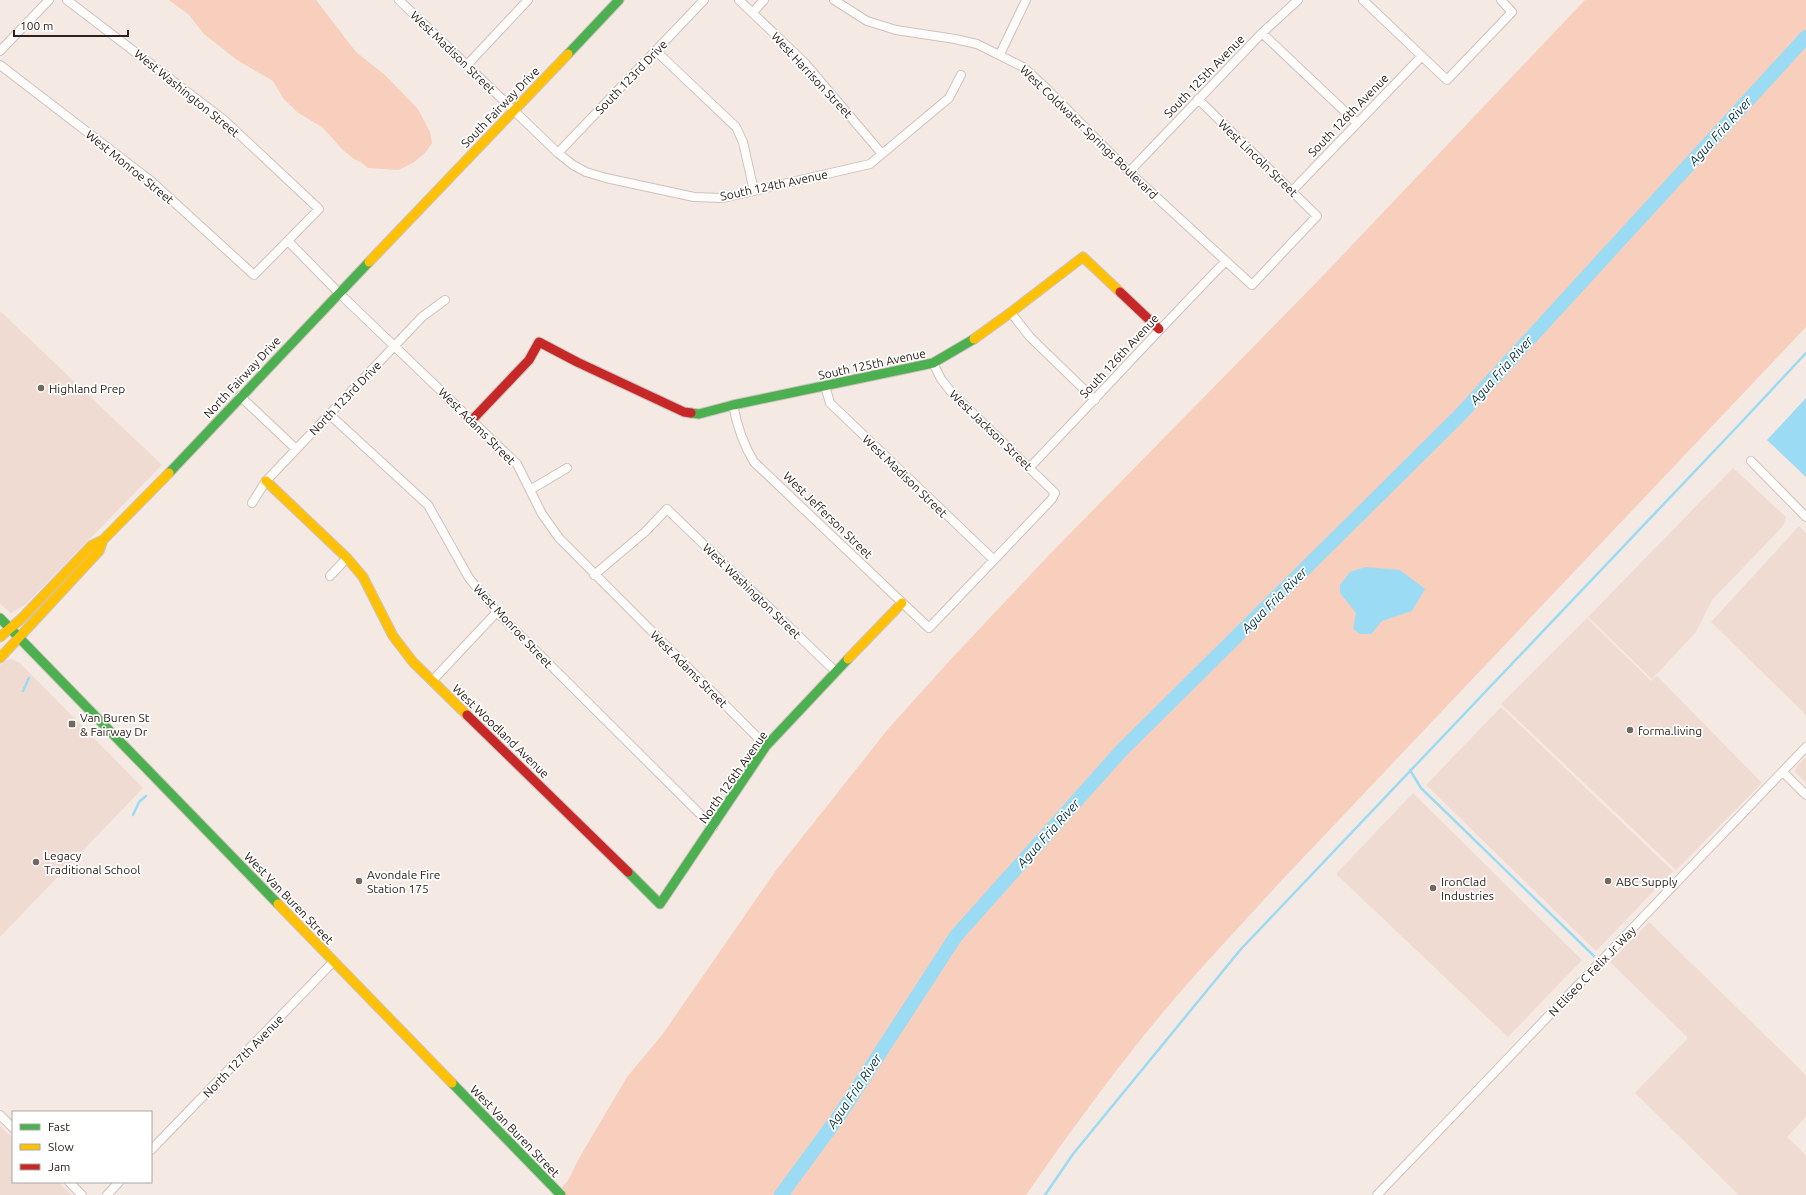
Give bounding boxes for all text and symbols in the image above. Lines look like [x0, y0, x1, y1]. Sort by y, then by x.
street label: West Madison Street [408, 8, 498, 96]
scale bar [14, 12, 128, 38]
text: 100 m [20, 19, 53, 32]
street label: West Harrison Street [769, 30, 855, 121]
street label: South 125th Avenue [1161, 32, 1247, 120]
street label: South 123rd Drive [592, 37, 670, 117]
street label: West Washington Street [132, 47, 242, 139]
street label: West Coldwater Springs Boulevard [1018, 63, 1160, 201]
street label: South Fairway Drive [458, 64, 542, 150]
street label: South 126th Avenue [1305, 71, 1391, 159]
water label: Agua Fria River [1685, 93, 1755, 168]
street label: West Lincoln Street [1216, 117, 1300, 199]
street label: West Monroe Street [84, 128, 177, 207]
street label: South 124th Avenue [719, 167, 829, 203]
street label: South 126th Avenue [1077, 312, 1161, 400]
water label: Agua Fria River [1466, 332, 1536, 407]
street label: North Fairway Drive [201, 334, 283, 420]
street label: South 125th Avenue [817, 346, 927, 382]
street label: North 123rd Drive [306, 358, 384, 438]
place label: Highland Prep [49, 382, 125, 395]
marker: Highland Prep [36, 383, 46, 393]
street label: West Adams Street [436, 385, 518, 467]
street label: West Jackson Street [947, 387, 1035, 473]
street label: West Madison Street [860, 432, 950, 520]
street label: West Jefferson Street [781, 469, 875, 561]
street label: West Washington Street [700, 541, 804, 641]
water label: Agua Fria River [1238, 564, 1310, 636]
street label: West Monroe Street [471, 582, 555, 670]
street label: West Adams Street [648, 628, 730, 710]
street label: West Woodland Avenue [450, 682, 552, 780]
place label: Van Buren St & Fairway Dr [80, 711, 150, 738]
marker: Van Buren St & Fairway Dr [67, 719, 77, 729]
place label: forma.living [1638, 724, 1702, 737]
marker: forma.living [1625, 725, 1635, 735]
street label: North 126th Avenue [696, 728, 770, 826]
water label: Agua Fria River [1013, 795, 1083, 870]
place label: Legacy Traditional School [44, 849, 140, 876]
street label: West Van Buren Street [242, 850, 336, 947]
marker: Legacy Traditional School [31, 857, 41, 867]
place label: Avondale Fire Station 175 [367, 868, 440, 895]
place label: IronClad Industries [1441, 875, 1494, 902]
place label: ABC Supply [1616, 875, 1678, 888]
marker: Avondale Fire Station 175 [354, 876, 364, 886]
marker: ABC Supply [1603, 876, 1613, 886]
marker: IronClad Industries [1428, 883, 1438, 893]
street label: N Eliseo C Felix Jr Way [1546, 923, 1638, 1019]
street label: North 127th Avenue [200, 1012, 286, 1100]
water label: Agua Fria River [824, 1050, 885, 1132]
street label: West Van Buren Street [468, 1083, 562, 1180]
legend [12, 1111, 152, 1183]
text: Fast [48, 1120, 70, 1133]
text: Slow [48, 1140, 74, 1153]
text: Jam [48, 1160, 70, 1173]

